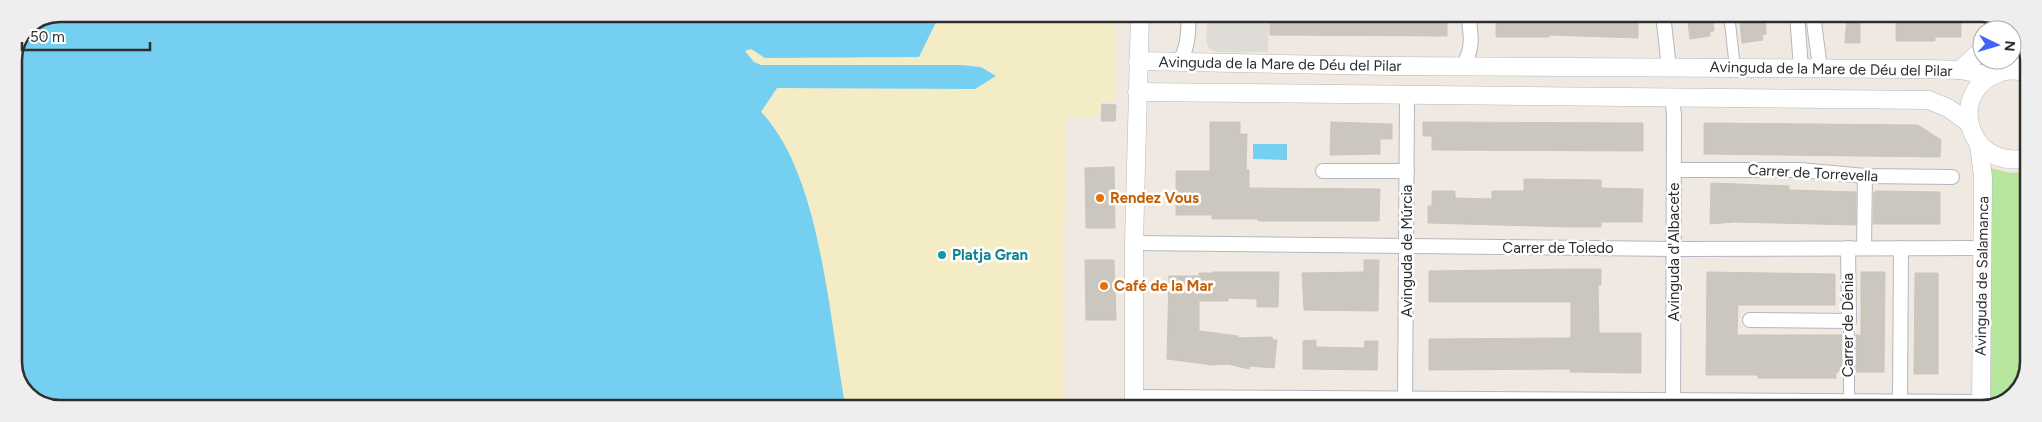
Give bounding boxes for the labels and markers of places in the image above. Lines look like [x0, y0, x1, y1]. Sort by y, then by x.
place label: Rendez Vous [1110, 189, 1199, 207]
marker: Rendez Vous [1094, 192, 1106, 204]
place label: Platja Gran [952, 246, 1028, 264]
marker: Platja Gran [936, 249, 948, 261]
place label: Café de la Mar [1114, 277, 1213, 295]
marker: Café de la Mar [1098, 280, 1110, 292]

